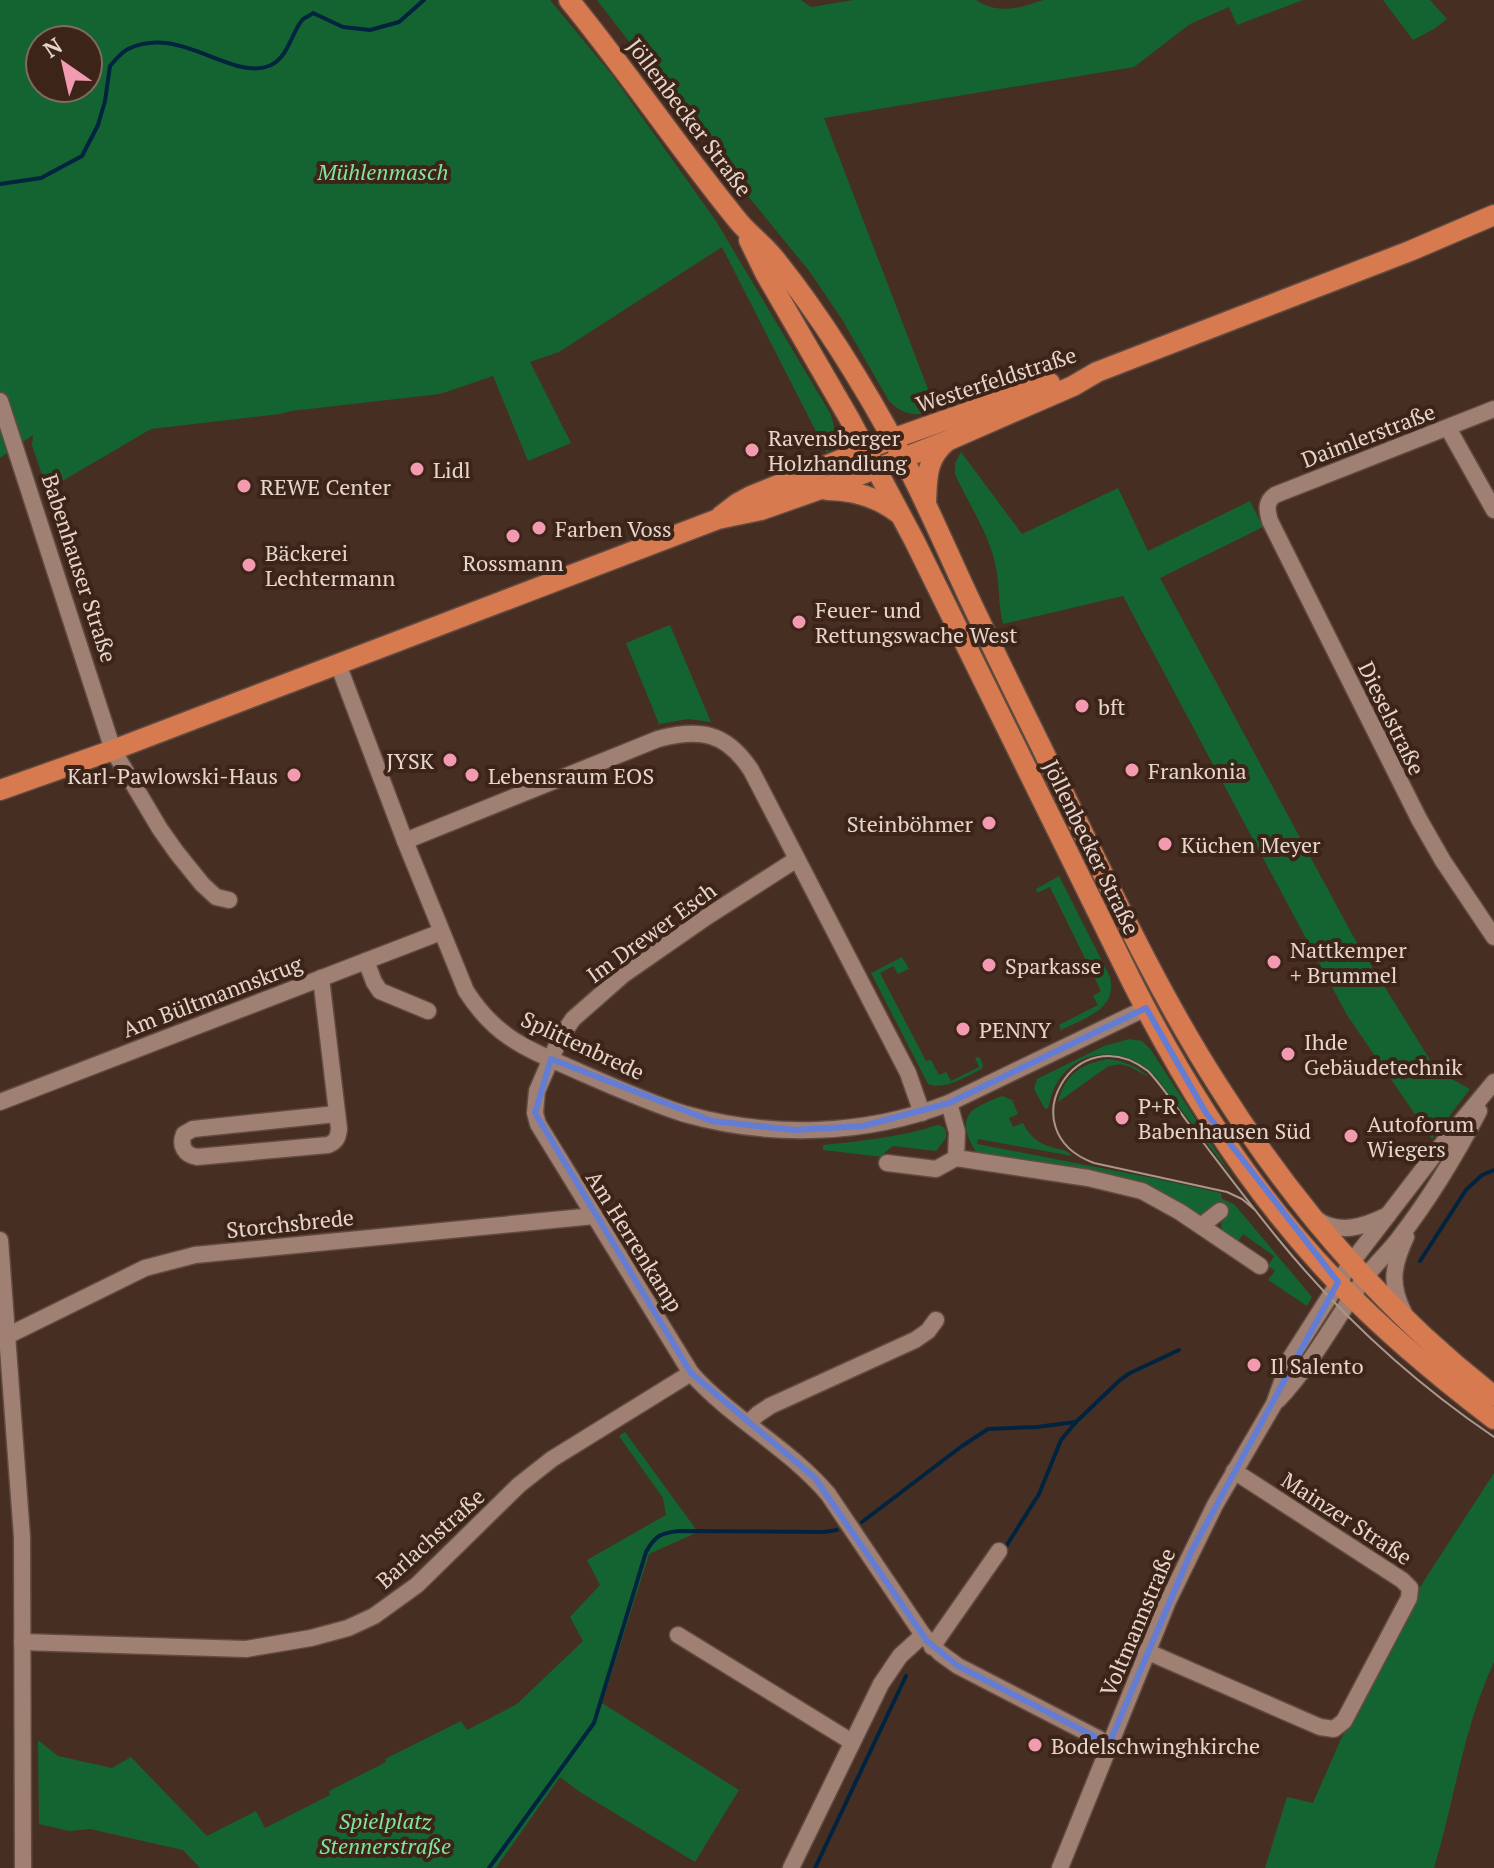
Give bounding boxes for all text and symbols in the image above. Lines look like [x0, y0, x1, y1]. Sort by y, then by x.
north arrow [24, 24, 104, 104]
text: N [38, 30, 68, 64]
street label: Jöllenbecker Straße [621, 32, 759, 202]
park label: Mühlenmasch [317, 157, 448, 186]
street label: Westerfeldstraße [912, 339, 1080, 419]
street label: Daimlerstraße [1297, 396, 1439, 474]
place label: Ravensberger Holzhandlung [768, 423, 907, 477]
marker: Ravensberger Holzhandlung [743, 441, 761, 459]
place label: Lidl [433, 455, 471, 484]
marker: Lidl [408, 460, 426, 478]
street label: Babenhauser Straße [36, 470, 124, 666]
place label: REWE Center [260, 472, 392, 501]
marker: REWE Center [235, 477, 253, 495]
place label: Farben Voss [555, 514, 672, 543]
marker: Farben Voss [530, 519, 548, 537]
marker: Rossmann [504, 527, 522, 545]
place label: Bäckerei Lechtermann [265, 538, 395, 592]
place label: Rossmann [462, 548, 564, 577]
marker: Bäckerei Lechtermann [240, 556, 258, 574]
place label: Feuer- und Rettungswache West [815, 595, 1017, 649]
marker: Feuer- und Rettungswache West [790, 613, 808, 631]
street label: Dieselstraße [1352, 656, 1432, 780]
place label: bft [1098, 692, 1125, 721]
marker: bft [1073, 697, 1091, 715]
place label: JYSK [386, 746, 435, 775]
marker: JYSK [441, 751, 459, 769]
street label: Jöllenbecker Straße [1037, 755, 1147, 939]
place label: Frankonia [1148, 756, 1247, 785]
place label: Karl-Pawlowski-Haus [67, 761, 278, 790]
place label: Lebensraum EOS [488, 761, 654, 790]
marker: Frankonia [1123, 761, 1141, 779]
marker: Karl-Pawlowski-Haus [285, 766, 303, 784]
marker: Lebensraum EOS [463, 766, 481, 784]
place label: Steinböhmer [847, 809, 974, 838]
marker: Steinböhmer [980, 814, 998, 832]
place label: Küchen Meyer [1181, 830, 1321, 859]
marker: Küchen Meyer [1156, 835, 1174, 853]
street label: Im Drewer Esch [580, 875, 722, 989]
place label: Nattkemper + Brummel [1290, 935, 1407, 989]
street label: Am Bültmannskrug [118, 948, 306, 1044]
place label: Sparkasse [1005, 951, 1101, 980]
marker: Nattkemper + Brummel [1265, 953, 1283, 971]
marker: Sparkasse [980, 956, 998, 974]
street label: Splittenbrede [517, 1004, 649, 1086]
place label: PENNY [979, 1015, 1052, 1044]
marker: PENNY [954, 1020, 972, 1038]
place label: Ihde Gebäudetechnik [1304, 1027, 1463, 1081]
marker: Ihde Gebäudetechnik [1279, 1045, 1297, 1063]
place label: P+R Babenhausen Süd [1138, 1091, 1311, 1145]
marker: P+R Babenhausen Süd [1113, 1109, 1131, 1127]
place label: Autoforum Wiegers [1367, 1109, 1474, 1163]
marker: Autoforum Wiegers [1342, 1127, 1360, 1145]
street label: Am Herrenkamp [580, 1165, 690, 1317]
street label: Storchsbrede [225, 1202, 355, 1244]
place label: Il Salento [1270, 1351, 1364, 1380]
marker: Il Salento [1245, 1356, 1263, 1374]
street label: Mainzer Straße [1276, 1465, 1418, 1571]
street label: Barlachstraße [370, 1482, 490, 1594]
street label: Voltmannstraße [1093, 1543, 1181, 1701]
place label: Bodelschwinghkirche [1051, 1731, 1260, 1760]
marker: Bodelschwinghkirche [1026, 1736, 1044, 1754]
park label: Spielplatz Stennerstraße [319, 1806, 451, 1860]

